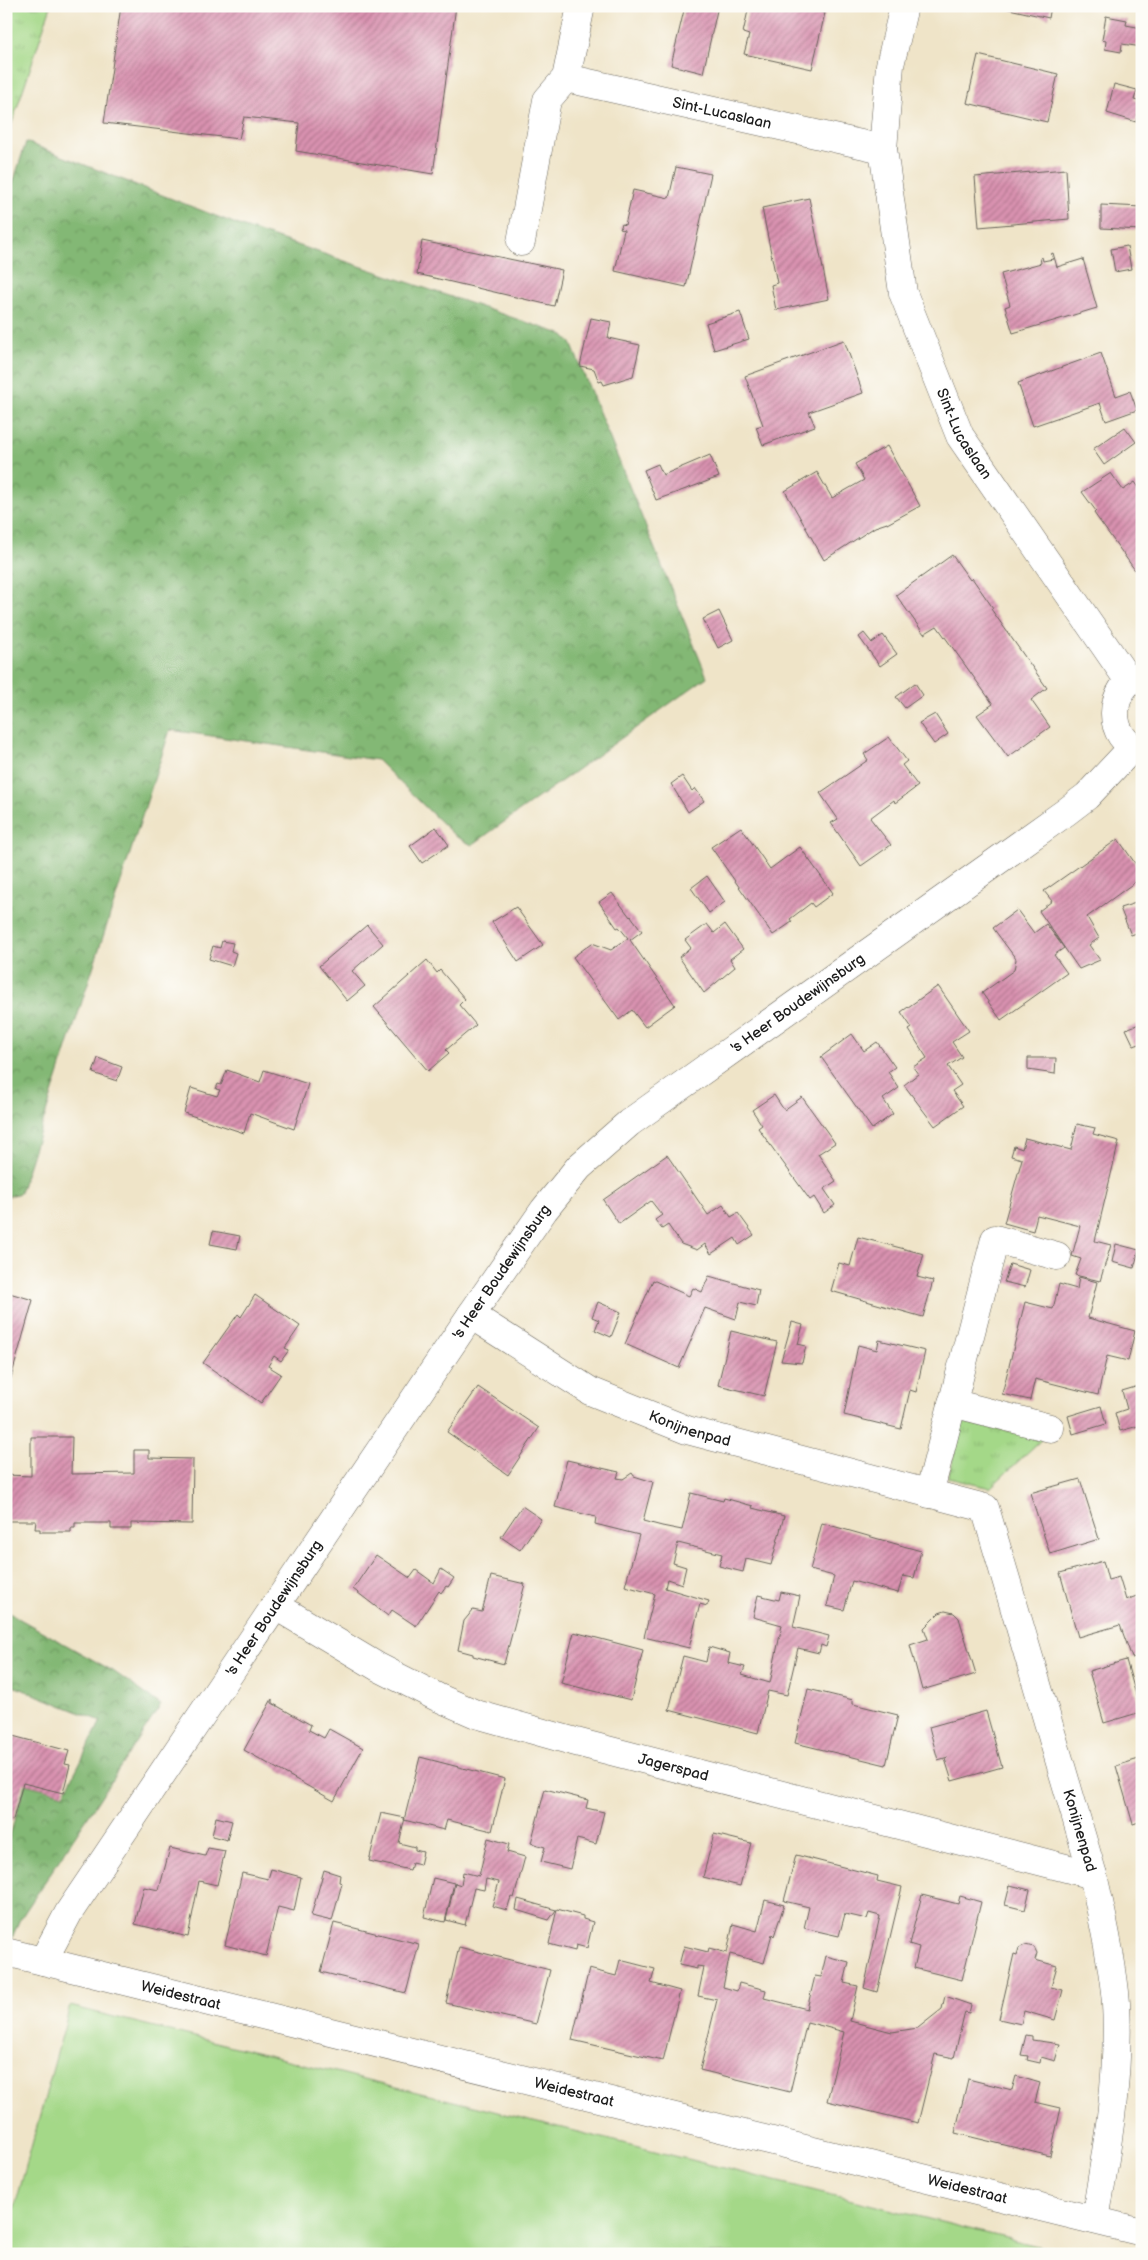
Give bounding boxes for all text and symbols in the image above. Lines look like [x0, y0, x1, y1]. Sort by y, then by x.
street label: Sint-Lucaslaan [671, 93, 773, 134]
street label: Sint-Lucaslaan [932, 386, 996, 483]
street label: 's Heer Boudewijnsburg [727, 949, 869, 1058]
street label: 's Heer Boudewijnsburg [448, 1200, 555, 1343]
street label: Konijnenpad [646, 1407, 733, 1451]
street label: 's Heer Boudewijnsburg [222, 1537, 327, 1680]
street label: Jagerspad [636, 1749, 711, 1786]
street label: Konijnenpad [1058, 1787, 1101, 1874]
street label: Weidestraat [139, 1977, 223, 2015]
street label: Weidestraat [532, 2074, 616, 2112]
street label: Weidestraat [925, 2170, 1009, 2208]

